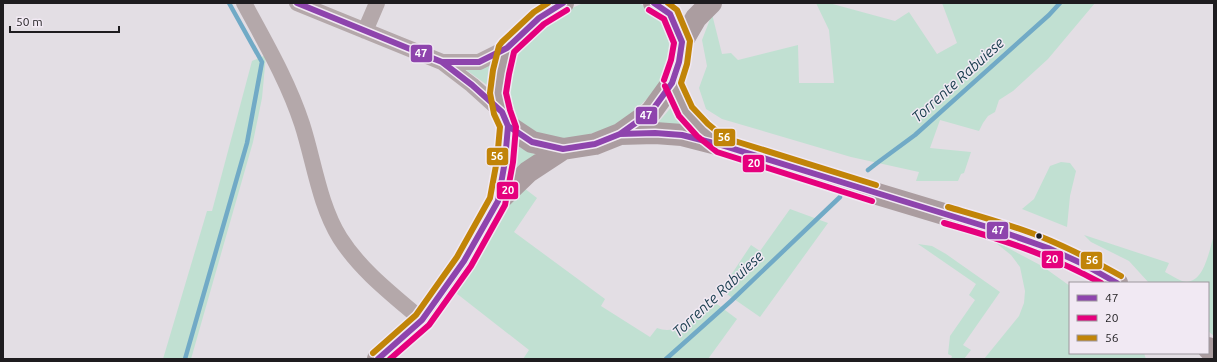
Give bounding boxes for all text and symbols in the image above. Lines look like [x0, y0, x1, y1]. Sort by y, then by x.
scale bar [10, 8, 119, 34]
text: 50 m [16, 15, 43, 28]
water label: Torrente Rabuiese [908, 34, 1008, 125]
line badge: 47 [410, 44, 433, 63]
text: 47 [415, 47, 427, 59]
line badge: 47 [635, 106, 658, 125]
text: 47 [640, 109, 652, 121]
line badge: 56 [713, 128, 736, 147]
text: 56 [718, 131, 730, 143]
line badge: 56 [486, 147, 509, 166]
text: 56 [491, 150, 503, 162]
line badge: 20 [742, 154, 765, 173]
text: 20 [748, 157, 760, 169]
line badge: 20 [496, 181, 519, 200]
text: 20 [502, 184, 514, 196]
line badge: 47 [986, 221, 1009, 240]
text: 47 [992, 224, 1004, 236]
unlabelled marker [1034, 231, 1044, 241]
water label: Torrente Rabuiese [669, 247, 767, 340]
line badge: 20 [1041, 250, 1064, 269]
line badge: 56 [1080, 251, 1103, 270]
text: 20 [1046, 253, 1058, 265]
text: 56 [1086, 254, 1098, 266]
legend [1069, 282, 1209, 354]
text: 47 [1105, 291, 1119, 304]
text: 20 [1105, 311, 1119, 324]
text: 56 [1105, 331, 1119, 344]

